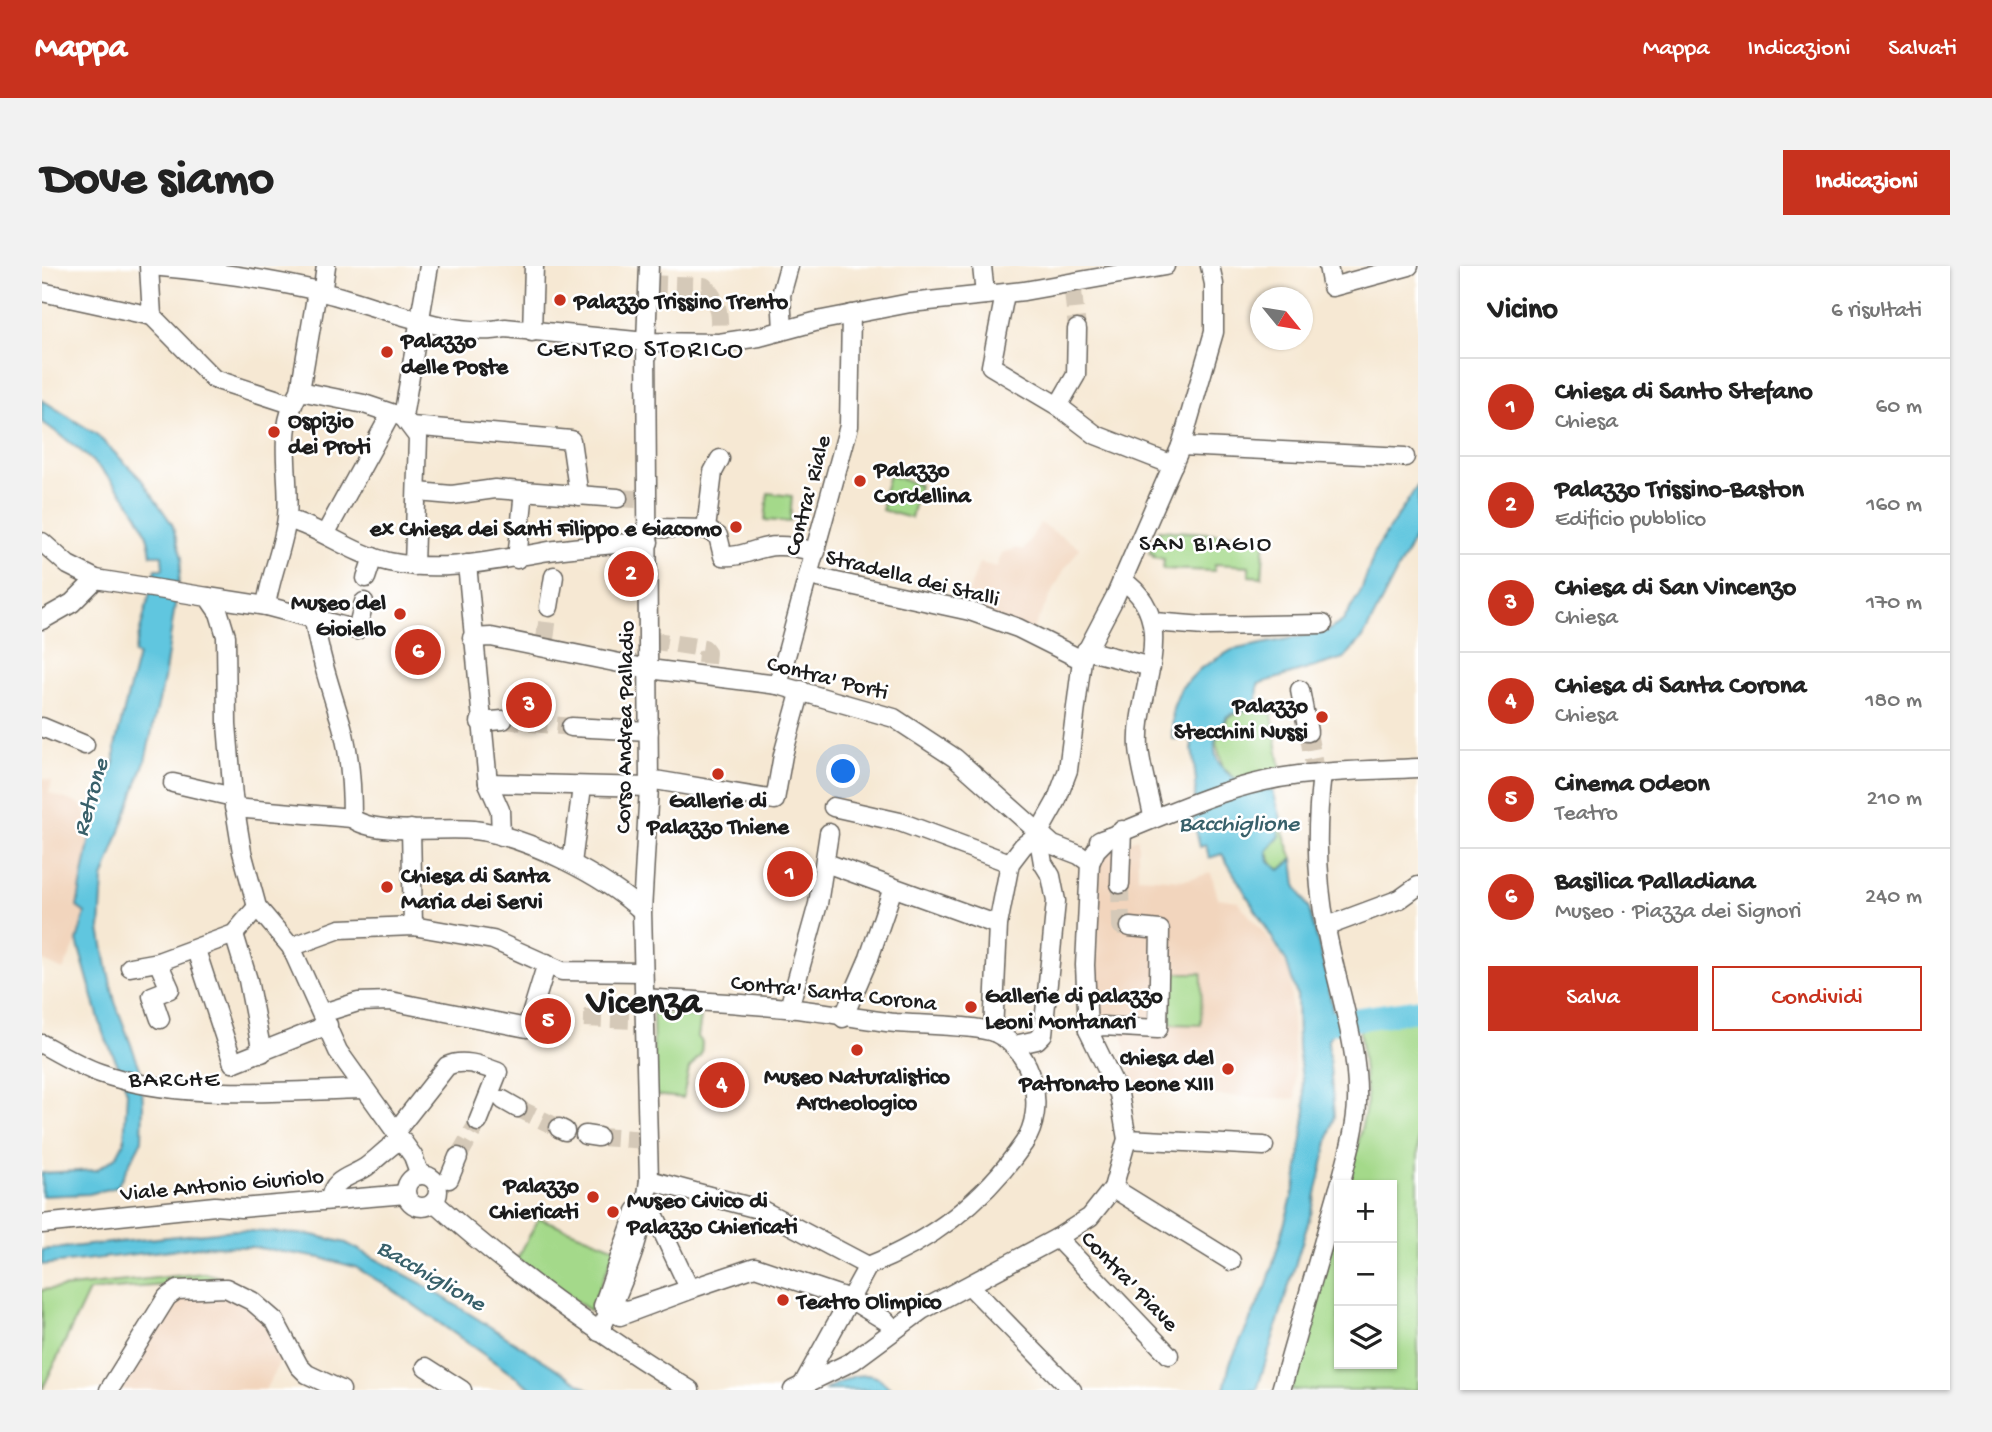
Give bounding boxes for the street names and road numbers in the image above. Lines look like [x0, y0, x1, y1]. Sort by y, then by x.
street label: Contra' Riale [780, 432, 839, 559]
street label: Stradella dei Stalli [822, 545, 1002, 614]
street label: Corso Andrea Palladio [611, 620, 642, 834]
street label: Contra' Porti [764, 651, 891, 708]
street label: Contra' Santa Corona [729, 970, 939, 1019]
street label: Viale Antonio Giuriolo [118, 1164, 325, 1209]
street label: Contra' Piave [1074, 1227, 1184, 1339]

